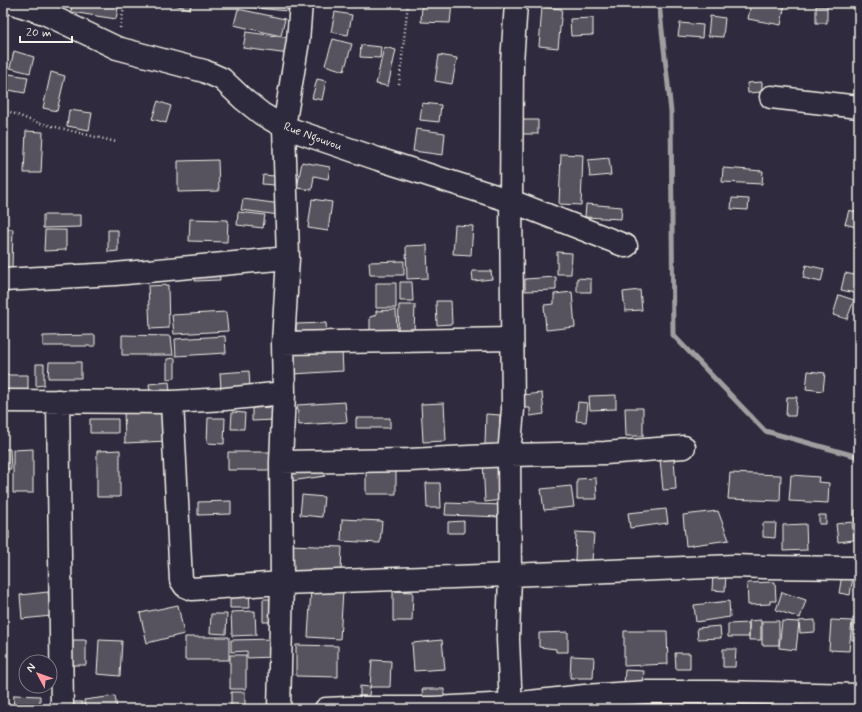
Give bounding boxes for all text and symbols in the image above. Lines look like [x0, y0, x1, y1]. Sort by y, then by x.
scale bar [20, 18, 72, 44]
text: 20 m [26, 25, 52, 41]
street label: Rue Ngouvou [281, 119, 344, 156]
north arrow [18, 654, 58, 694]
text: N [24, 661, 39, 675]

